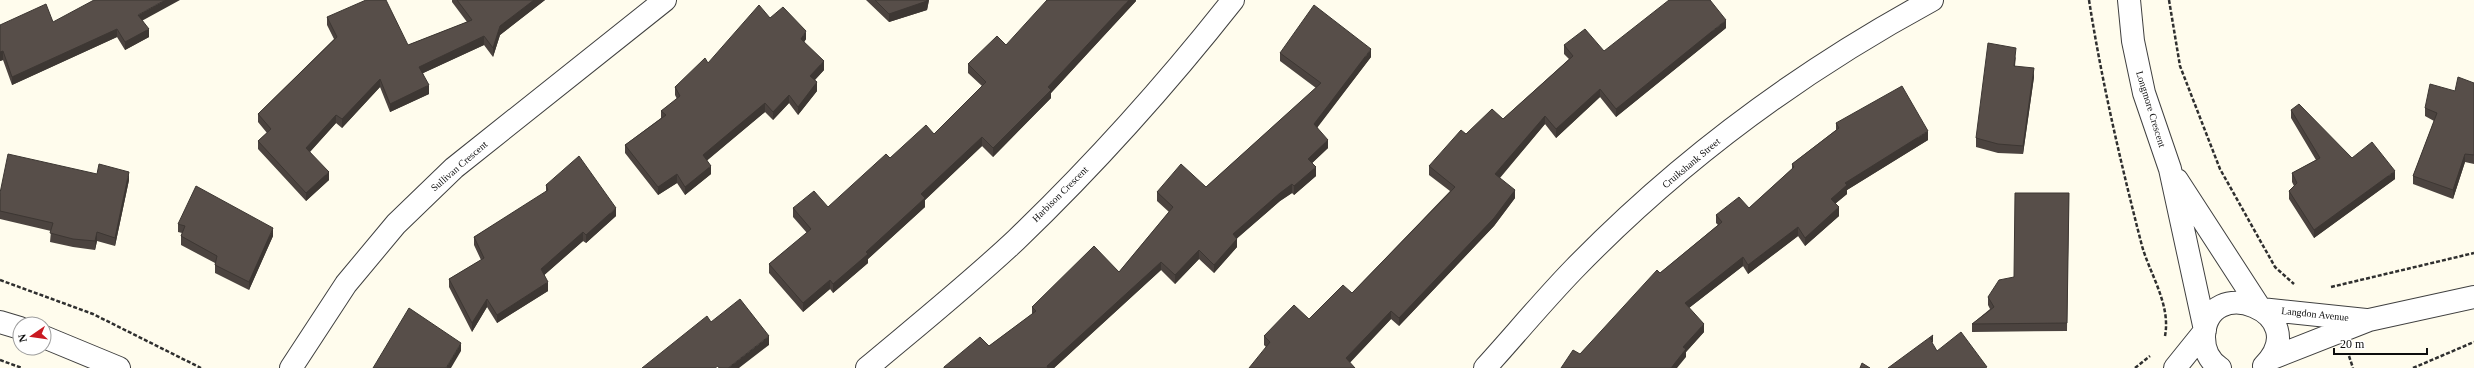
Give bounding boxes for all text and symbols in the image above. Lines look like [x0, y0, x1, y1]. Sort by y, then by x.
street label: Longmore Crescent [2134, 70, 2168, 149]
street label: Cruikshank Street [1660, 136, 1722, 190]
street label: Sullivan Crescent [429, 138, 489, 193]
street label: Harbison Crescent [1030, 164, 1090, 224]
street label: Langdon Avenue [2281, 305, 2350, 323]
north arrow [12, 316, 52, 356]
scale bar [2334, 330, 2427, 356]
text: N [16, 333, 29, 343]
text: 20 m [2340, 337, 2365, 351]

